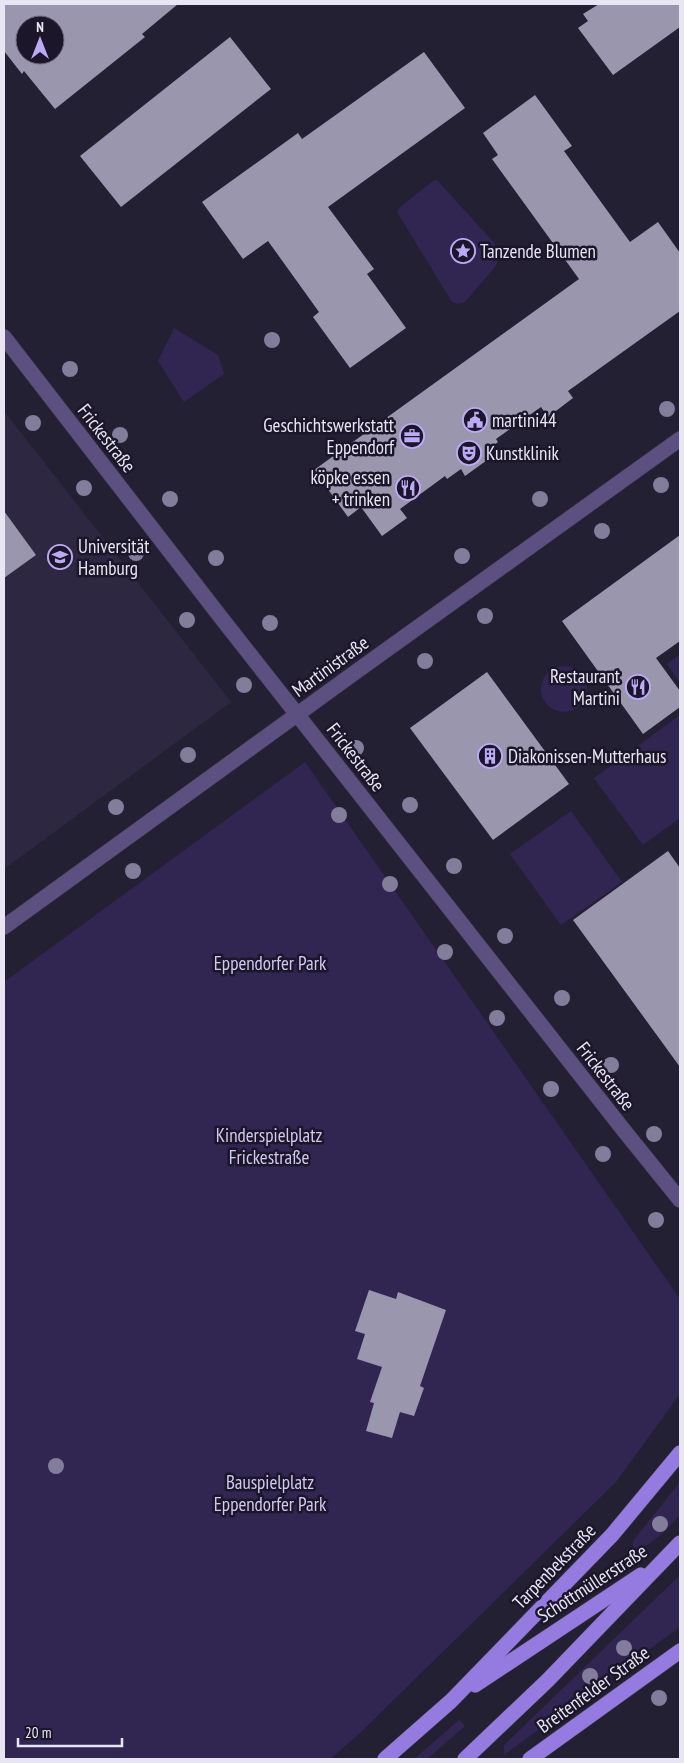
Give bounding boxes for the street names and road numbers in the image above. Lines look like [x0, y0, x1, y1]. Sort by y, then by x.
street label: Frickestraße [73, 399, 141, 477]
street label: Martinistraße [287, 630, 373, 702]
street label: Frickestraße [322, 718, 390, 796]
street label: Frickestraße [572, 1037, 640, 1115]
street label: Tarpenbekstraße [507, 1518, 601, 1614]
street label: Schottmüllerstraße [533, 1539, 652, 1627]
street label: Breitenfelder Straße [532, 1640, 654, 1738]

